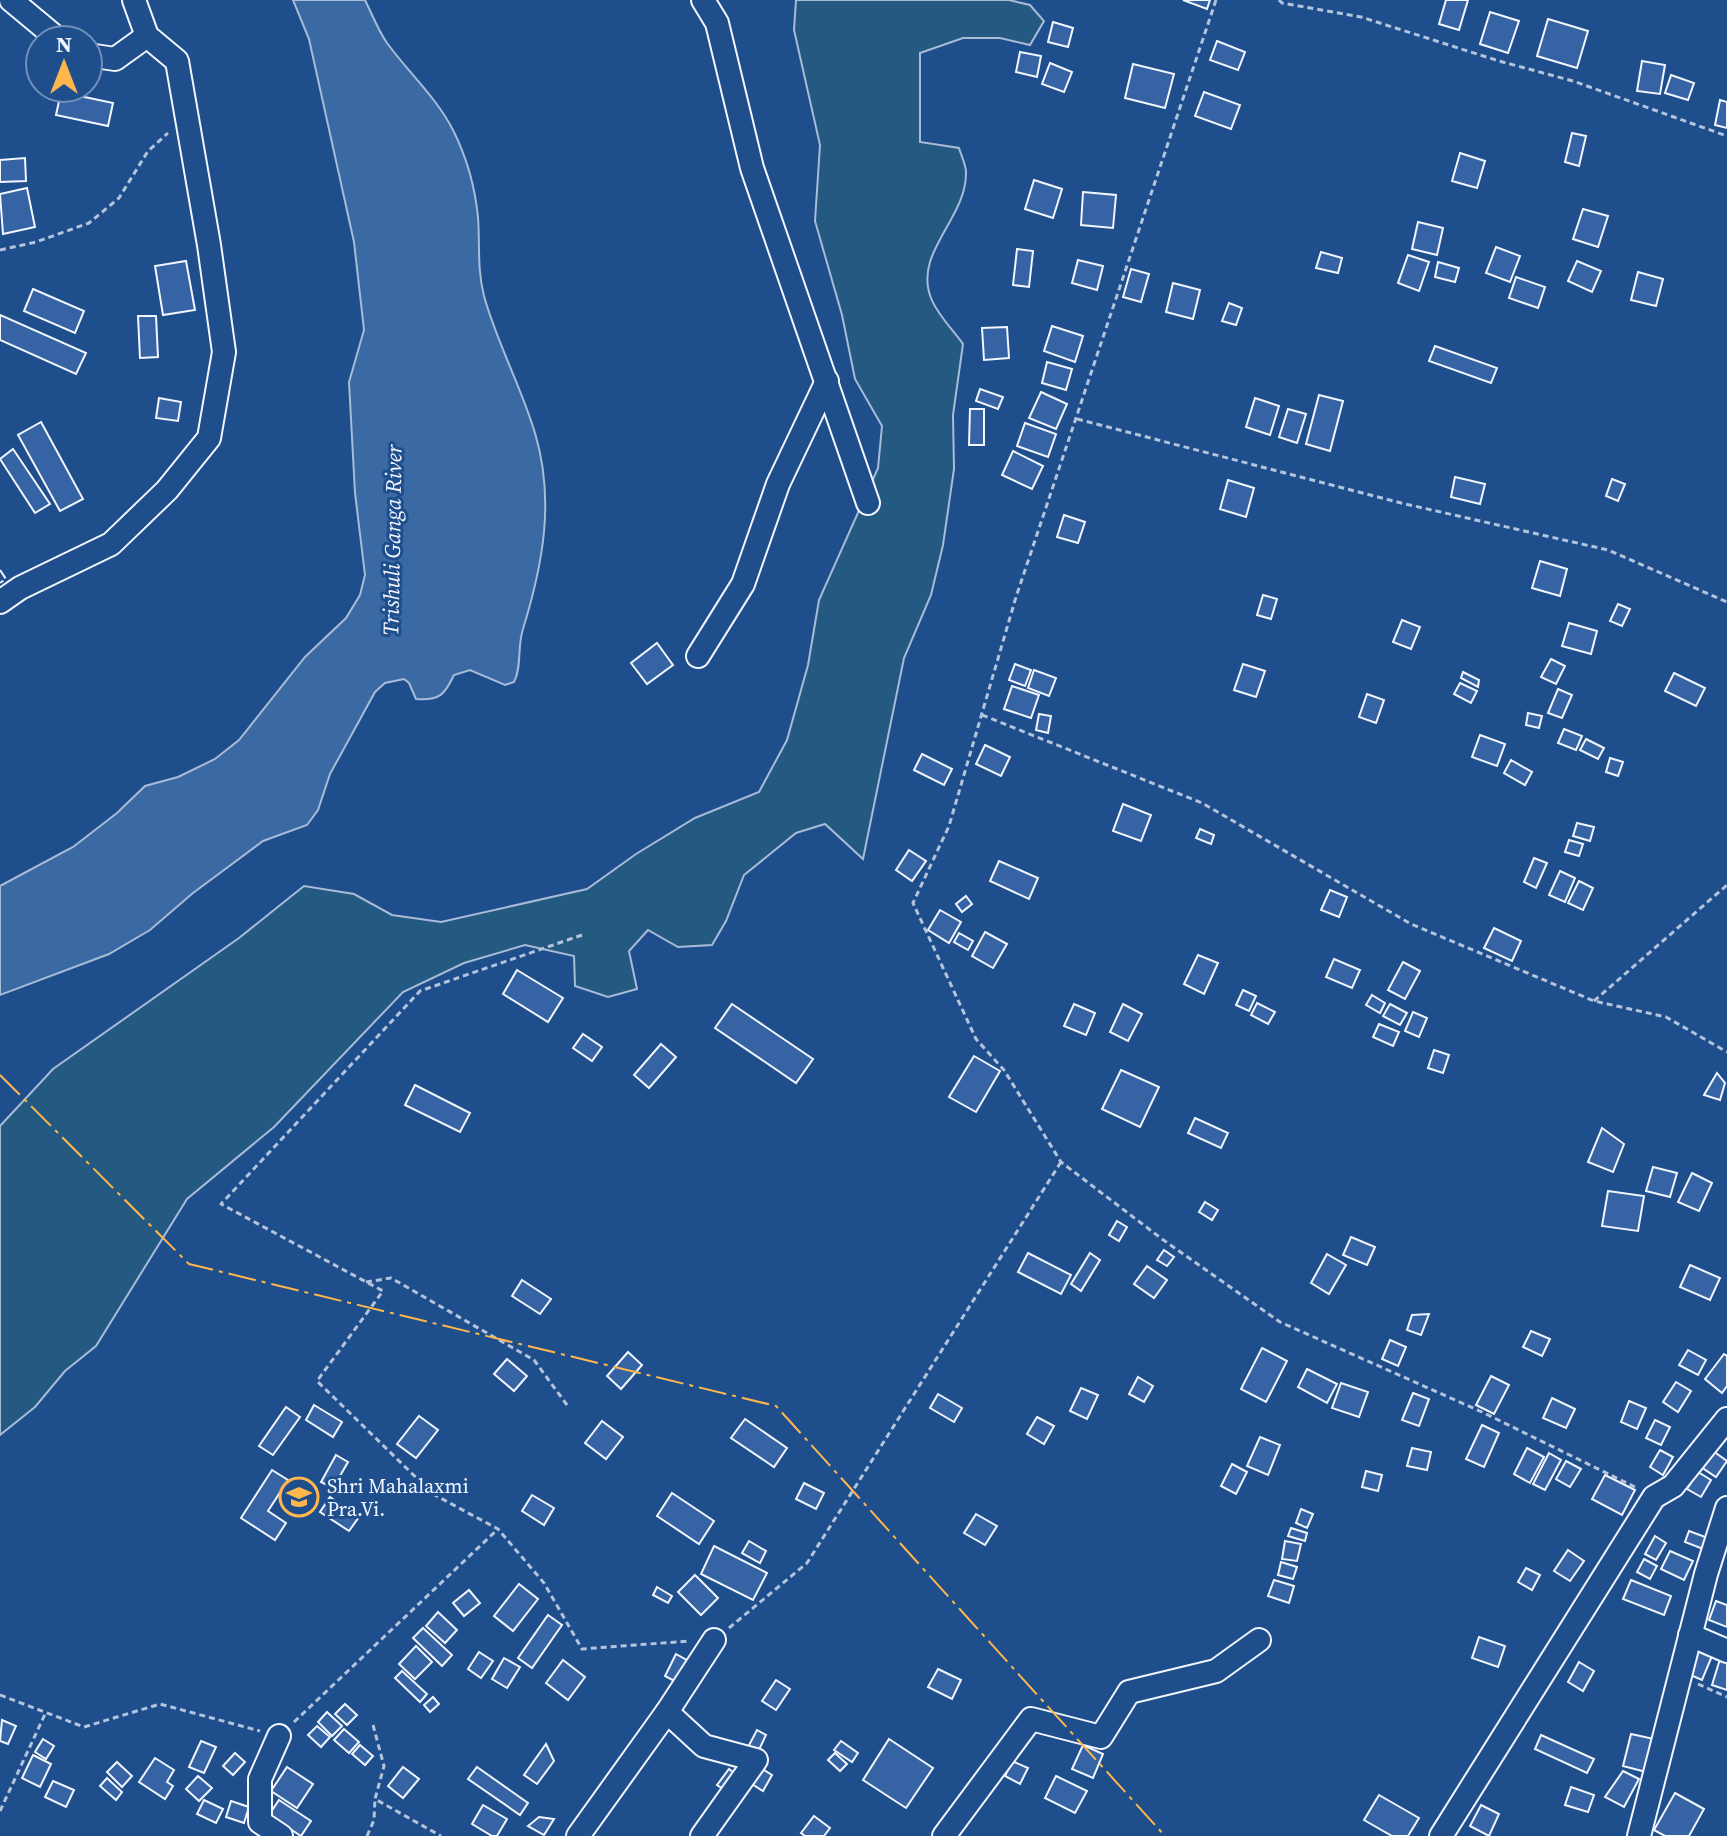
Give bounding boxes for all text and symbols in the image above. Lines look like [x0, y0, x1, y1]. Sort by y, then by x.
north arrow [24, 24, 104, 104]
text: N [56, 29, 72, 59]
water label: Trishuli Ganga River [375, 443, 409, 636]
place label: Shri Mahalaxmi Pra.Vi. [327, 1472, 469, 1523]
school or university icon: Shri Mahalaxmi Pra.Vi. [278, 1476, 320, 1518]

